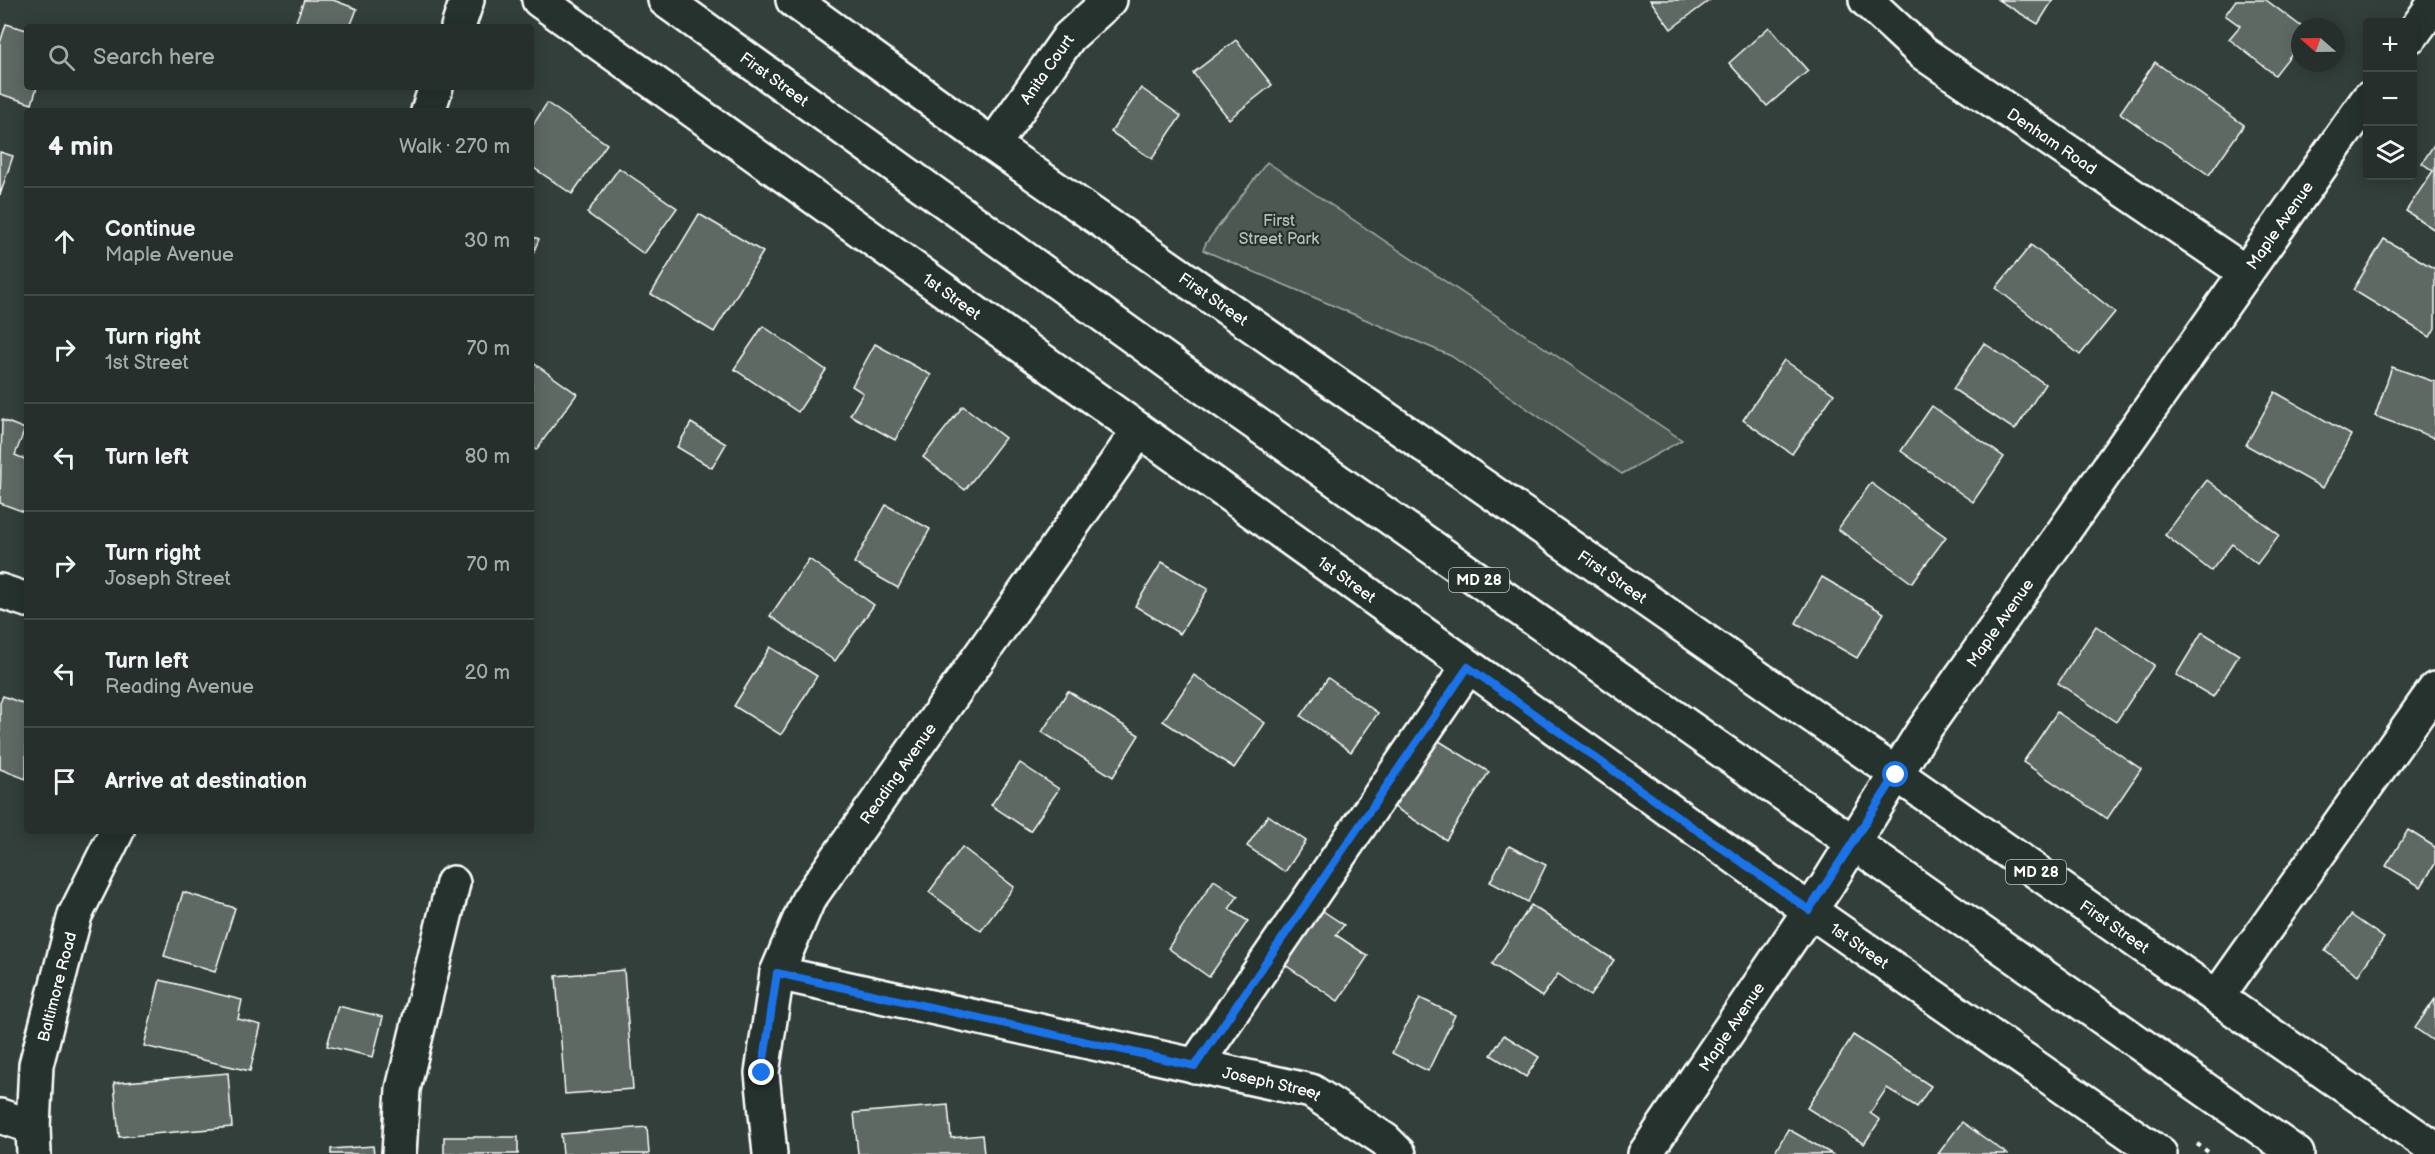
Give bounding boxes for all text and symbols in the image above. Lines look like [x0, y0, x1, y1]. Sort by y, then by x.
north arrow [2291, 18, 2345, 72]
map controls [2363, 18, 2417, 180]
button: + [2363, 18, 2417, 72]
search box [24, 24, 534, 90]
street label: Anita Court [1017, 31, 1079, 108]
icon: search [45, 41, 78, 74]
text: Search here [93, 44, 215, 71]
street label: First Street [736, 49, 812, 111]
button: − [2363, 72, 2417, 126]
street label: Denham Road [2003, 105, 2100, 179]
button: layers [2363, 126, 2417, 180]
text: 4 min [48, 132, 113, 163]
text: Walk · 270 m [399, 135, 510, 159]
street label: Maple Avenue [2243, 178, 2318, 274]
park label: First Street Park [1239, 212, 1319, 249]
text: Continue [105, 216, 195, 243]
icon: ahead [48, 225, 81, 258]
text: 30 m [464, 229, 510, 253]
text: Maple Avenue [105, 243, 234, 267]
street label: First Street [1175, 269, 1251, 331]
street label: 1st Street [918, 270, 984, 324]
text: Turn right [105, 324, 201, 351]
icon: right [48, 333, 81, 366]
text: 70 m [466, 337, 510, 361]
text: 1st Street [105, 351, 189, 375]
icon: left [48, 441, 81, 474]
text: Turn left [105, 444, 189, 471]
text: 80 m [465, 445, 510, 469]
text: Turn right [105, 540, 201, 567]
street label: First Street [1574, 547, 1650, 608]
icon: right [48, 549, 81, 582]
text: 70 m [466, 553, 510, 577]
street label: 1st Street [1313, 553, 1379, 607]
text: Joseph Street [105, 567, 231, 591]
road number: MD 28 [1449, 568, 1509, 592]
street label: Maple Avenue [1963, 575, 2038, 671]
text: Turn left [105, 648, 189, 675]
icon: left [48, 657, 81, 690]
text: 20 m [465, 661, 510, 685]
text: Reading Avenue [105, 675, 254, 699]
street label: Reading Avenue [857, 719, 941, 828]
route start [1882, 761, 1908, 787]
icon: arrive [48, 765, 81, 798]
text: Arrive at destination [105, 768, 307, 795]
road number: MD 28 [2006, 860, 2066, 884]
street label: First Street [2076, 897, 2152, 958]
street label: 1st Street [1826, 919, 1892, 973]
street label: Baltimore Road [34, 930, 81, 1044]
street label: Maple Avenue [1696, 979, 1770, 1075]
route end [748, 1059, 774, 1085]
street label: Joseph Street [1221, 1064, 1324, 1106]

